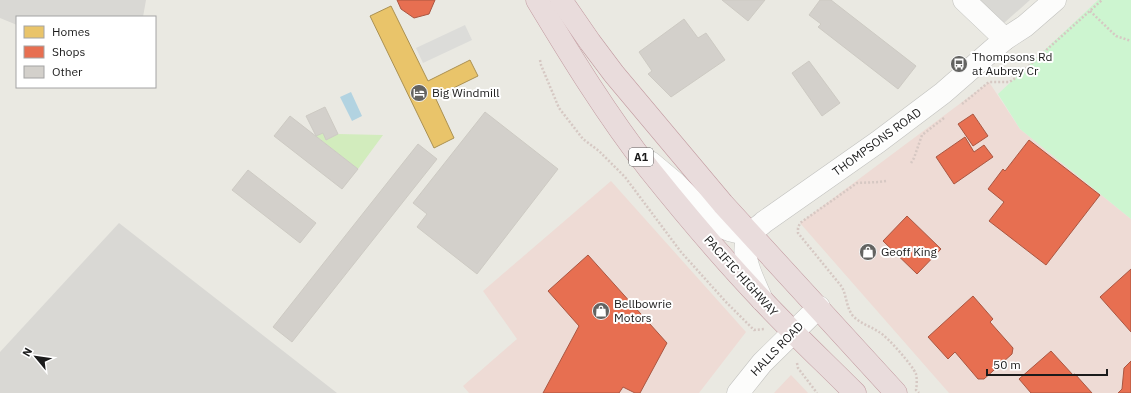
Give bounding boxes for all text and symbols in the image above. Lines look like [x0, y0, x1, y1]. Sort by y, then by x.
legend [16, 16, 156, 88]
text: Homes [52, 24, 90, 39]
text: Shops [52, 44, 85, 59]
place label: Thompsons Rd at Aubrey Cr [972, 49, 1052, 78]
bus stop icon: Thompsons Rd at Aubrey Cr [949, 54, 969, 74]
text: Other [52, 64, 83, 79]
hotel icon: Big Windmill [409, 83, 429, 103]
place label: Big Windmill [432, 85, 499, 100]
street label: THOMPSONS ROAD [829, 104, 924, 179]
road number: A1 [629, 148, 653, 166]
street label: PACIFIC HIGHWAY [701, 232, 781, 319]
shop icon: Geoff King [858, 242, 878, 262]
place label: Geoff King [881, 244, 938, 259]
place label: Bellbowrie Motors [614, 296, 672, 325]
shop icon: Bellbowrie Motors [591, 301, 611, 321]
street label: HALLS ROAD [747, 318, 806, 379]
north arrow [16, 337, 56, 377]
text: N [19, 345, 35, 359]
scale bar [987, 351, 1107, 377]
text: 50 m [993, 357, 1021, 372]

